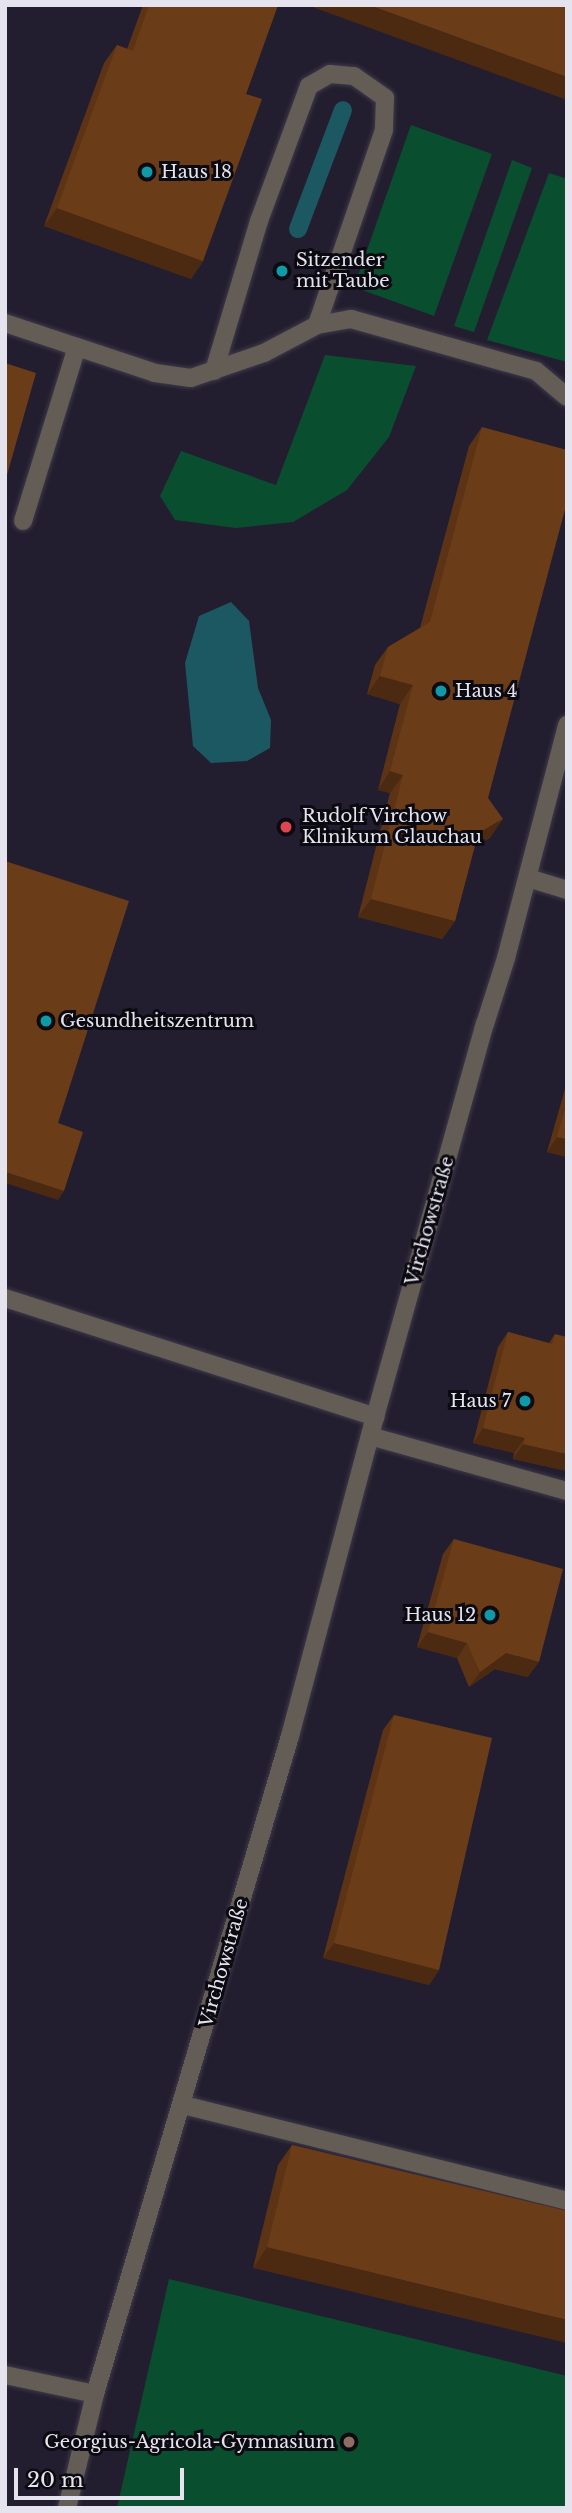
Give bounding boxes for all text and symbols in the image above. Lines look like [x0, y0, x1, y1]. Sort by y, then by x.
place label: Haus 18 [161, 161, 232, 183]
marker: Haus 18 [139, 164, 155, 180]
place label: Sitzender mit Taube [296, 250, 390, 292]
marker: Sitzender mit Taube [274, 263, 290, 279]
place label: Haus 4 [455, 680, 518, 702]
marker: Haus 4 [433, 683, 449, 699]
place label: Rudolf Virchow Klinikum Glauchau [302, 806, 482, 848]
marker: Rudolf Virchow Klinikum Glauchau [276, 817, 296, 837]
place label: Gesundheitszentrum [60, 1010, 254, 1032]
marker: Gesundheitszentrum [38, 1013, 54, 1029]
street label: Virchowstraße [401, 1154, 459, 1288]
place label: Haus 7 [450, 1390, 511, 1412]
marker: Haus 7 [517, 1393, 533, 1409]
place label: Haus 12 [405, 1604, 476, 1626]
marker: Haus 12 [482, 1607, 498, 1623]
street label: Virchowstraße [195, 1896, 253, 2030]
place label: Georgius-Agricola-Gymnasium [44, 2431, 335, 2453]
marker: Georgius-Agricola-Gymnasium [341, 2434, 357, 2450]
scale bar [18, 2454, 187, 2498]
text: 20 m [27, 2467, 84, 2493]

